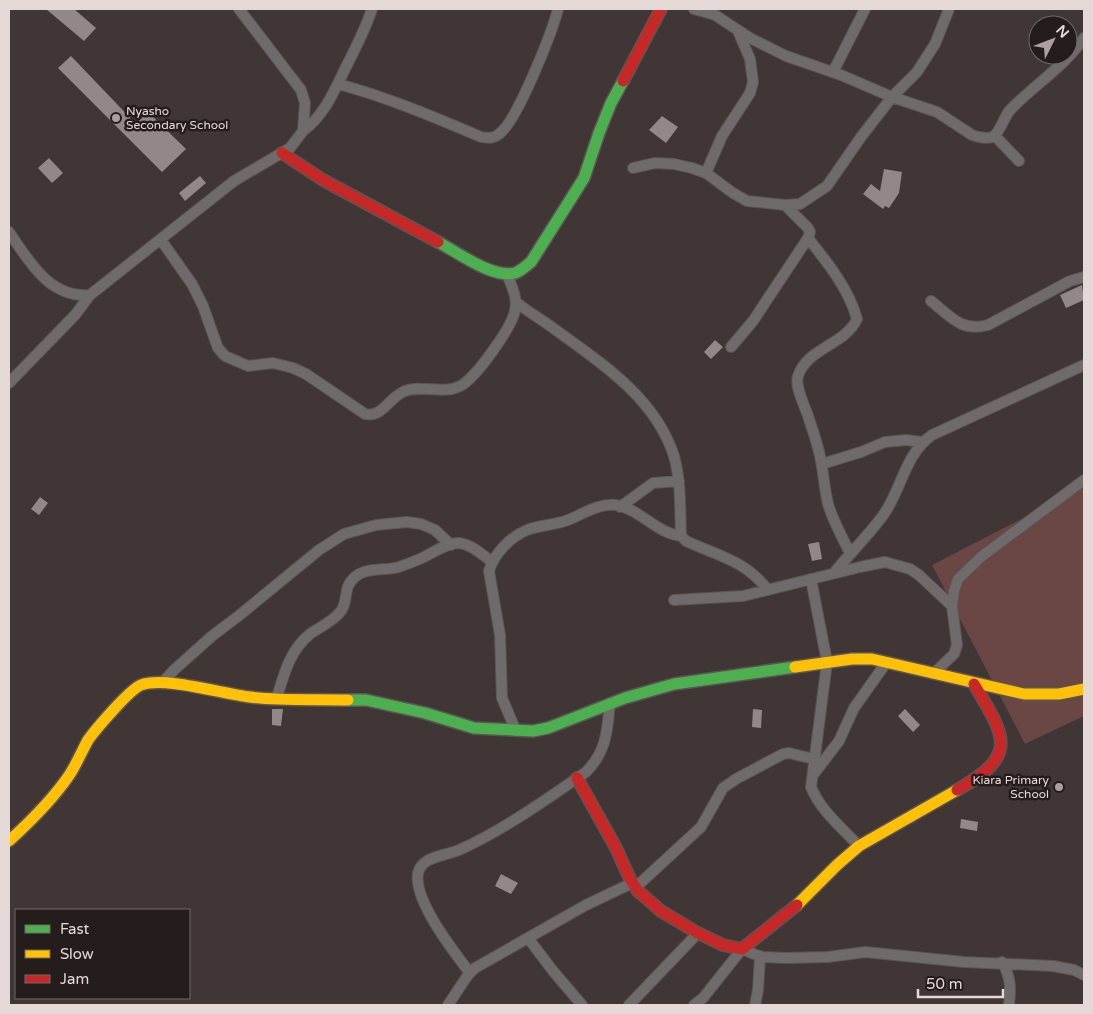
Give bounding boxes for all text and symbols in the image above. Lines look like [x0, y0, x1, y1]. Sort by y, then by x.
north arrow [1028, 15, 1078, 65]
text: N [1052, 22, 1072, 42]
place label: Nyasho Secondary School [126, 104, 228, 132]
marker: Nyasho Secondary School [110, 112, 122, 124]
place label: Kiara Primary School [972, 773, 1050, 801]
marker: Kiara Primary School [1053, 781, 1065, 793]
legend [15, 909, 190, 999]
text: Fast [60, 920, 90, 938]
text: Slow [60, 945, 94, 963]
scale bar [918, 966, 1003, 998]
text: Jam [60, 970, 89, 988]
text: 50 m [926, 975, 963, 993]

